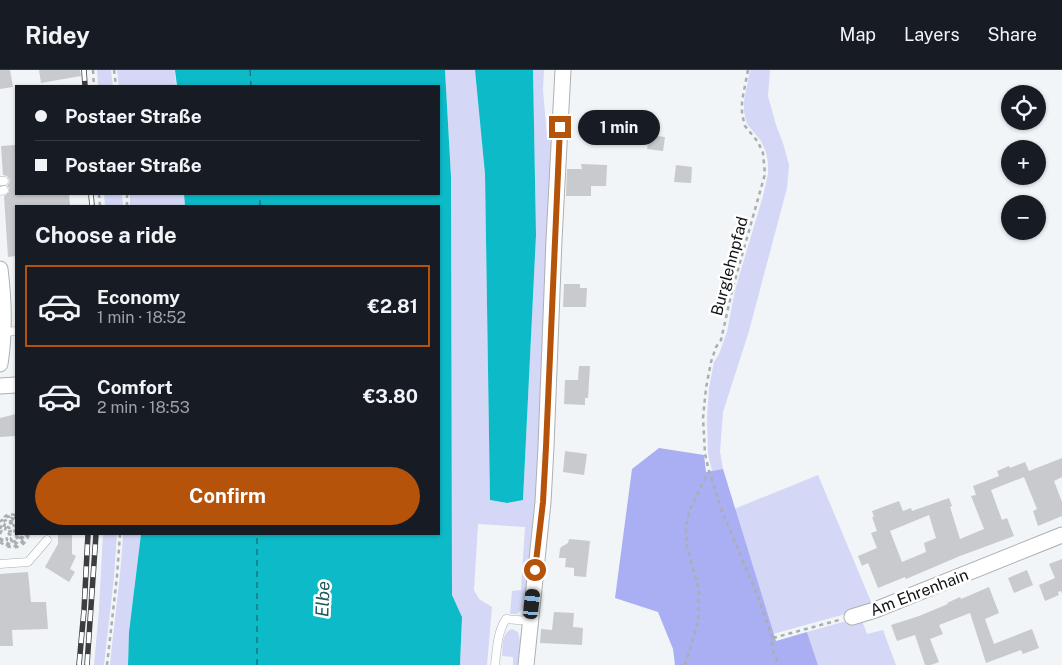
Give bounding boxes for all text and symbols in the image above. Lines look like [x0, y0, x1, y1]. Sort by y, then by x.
text: Ridey [25, 21, 90, 49]
text: Map [840, 24, 876, 45]
text: Layers [904, 24, 960, 45]
text: Share [988, 24, 1037, 45]
map controls [1001, 85, 1046, 240]
button: locate [1001, 85, 1046, 130]
text: Postaer Straße [65, 105, 202, 127]
callout: 1 min [578, 110, 660, 144]
route end [549, 116, 571, 138]
text: 1 min [600, 118, 638, 137]
button: + [1001, 140, 1046, 185]
text: Postaer Straße [65, 154, 202, 176]
button: − [1001, 195, 1046, 240]
street label: Burglehnpfad [707, 214, 752, 318]
text: Choose a ride [35, 222, 177, 248]
icon: car [37, 284, 82, 329]
text: Economy [97, 286, 180, 308]
text: €2.81 [368, 295, 418, 317]
text: 1 min · 18:52 [97, 308, 186, 327]
icon: car [37, 374, 82, 419]
text: Comfort [97, 376, 173, 398]
text: €3.80 [363, 385, 418, 407]
text: 2 min · 18:53 [97, 398, 190, 417]
button: Confirm [35, 467, 420, 525]
route start [524, 559, 546, 581]
street label: Am Ehrenhain [867, 565, 971, 620]
water label: Elbe [311, 580, 334, 617]
car [522, 588, 541, 620]

